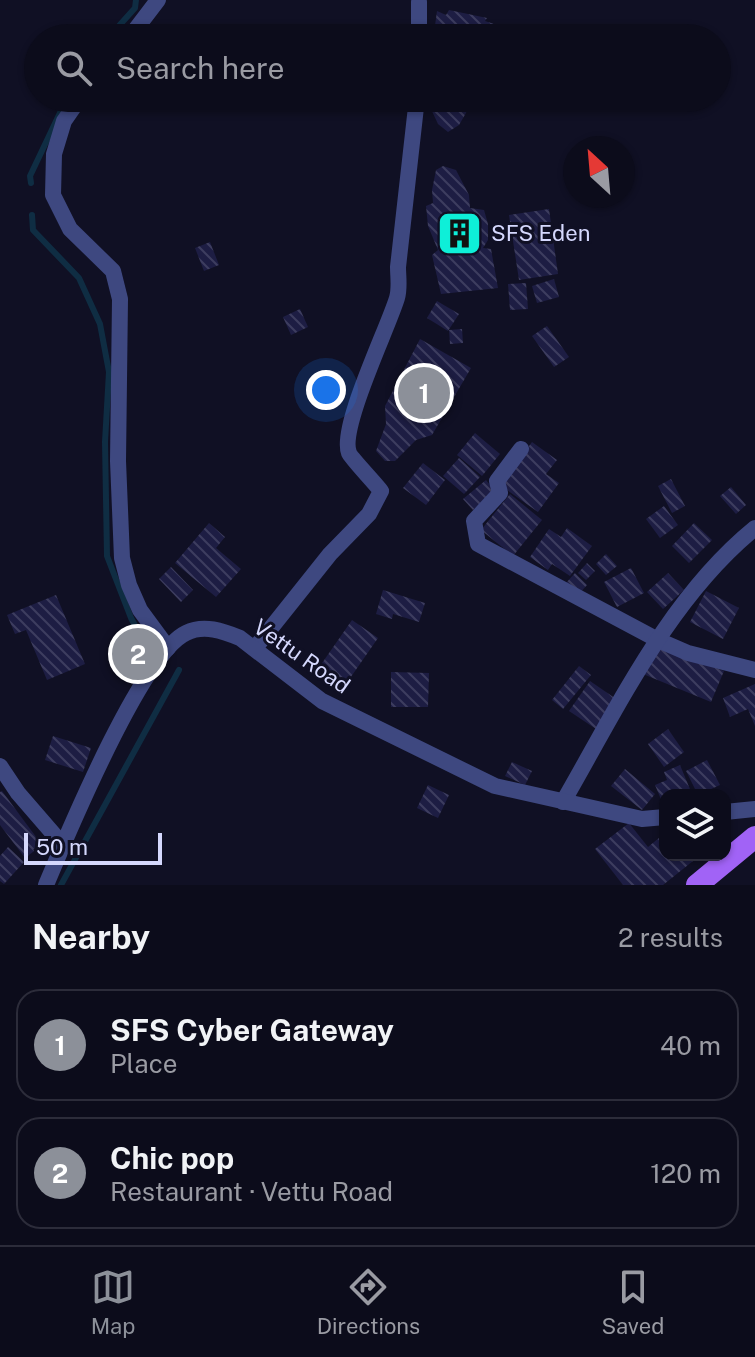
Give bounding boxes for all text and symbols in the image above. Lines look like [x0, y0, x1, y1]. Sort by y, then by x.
search box [24, 24, 731, 112]
icon: search [52, 46, 96, 90]
text: Search here [116, 50, 284, 86]
north arrow [563, 136, 635, 208]
building icon: SFS Eden [436, 209, 484, 257]
place label: SFS Eden [491, 220, 590, 246]
pin: 1 [398, 363, 450, 423]
your location [306, 370, 346, 410]
street label: Vettu Road [249, 613, 355, 699]
pin: 2 [112, 624, 164, 684]
map controls [659, 789, 731, 861]
button: layers [659, 789, 731, 861]
scale bar [24, 829, 162, 865]
text: 50 m [36, 834, 88, 860]
text: Nearby [32, 917, 150, 957]
text: 2 results [618, 922, 723, 953]
text: SFS Cyber Gateway [110, 1012, 394, 1048]
text: 1 [54, 1030, 66, 1061]
text: 40 m [660, 1030, 721, 1061]
text: Place [110, 1048, 177, 1079]
text: Chic pop [110, 1140, 234, 1176]
text: 2 [52, 1158, 68, 1189]
text: 120 m [650, 1158, 721, 1189]
text: Restaurant · Vettu Road [110, 1176, 393, 1207]
tab: Map [91, 1265, 135, 1339]
tab: Directions [317, 1265, 420, 1339]
tab: Saved [601, 1265, 664, 1339]

